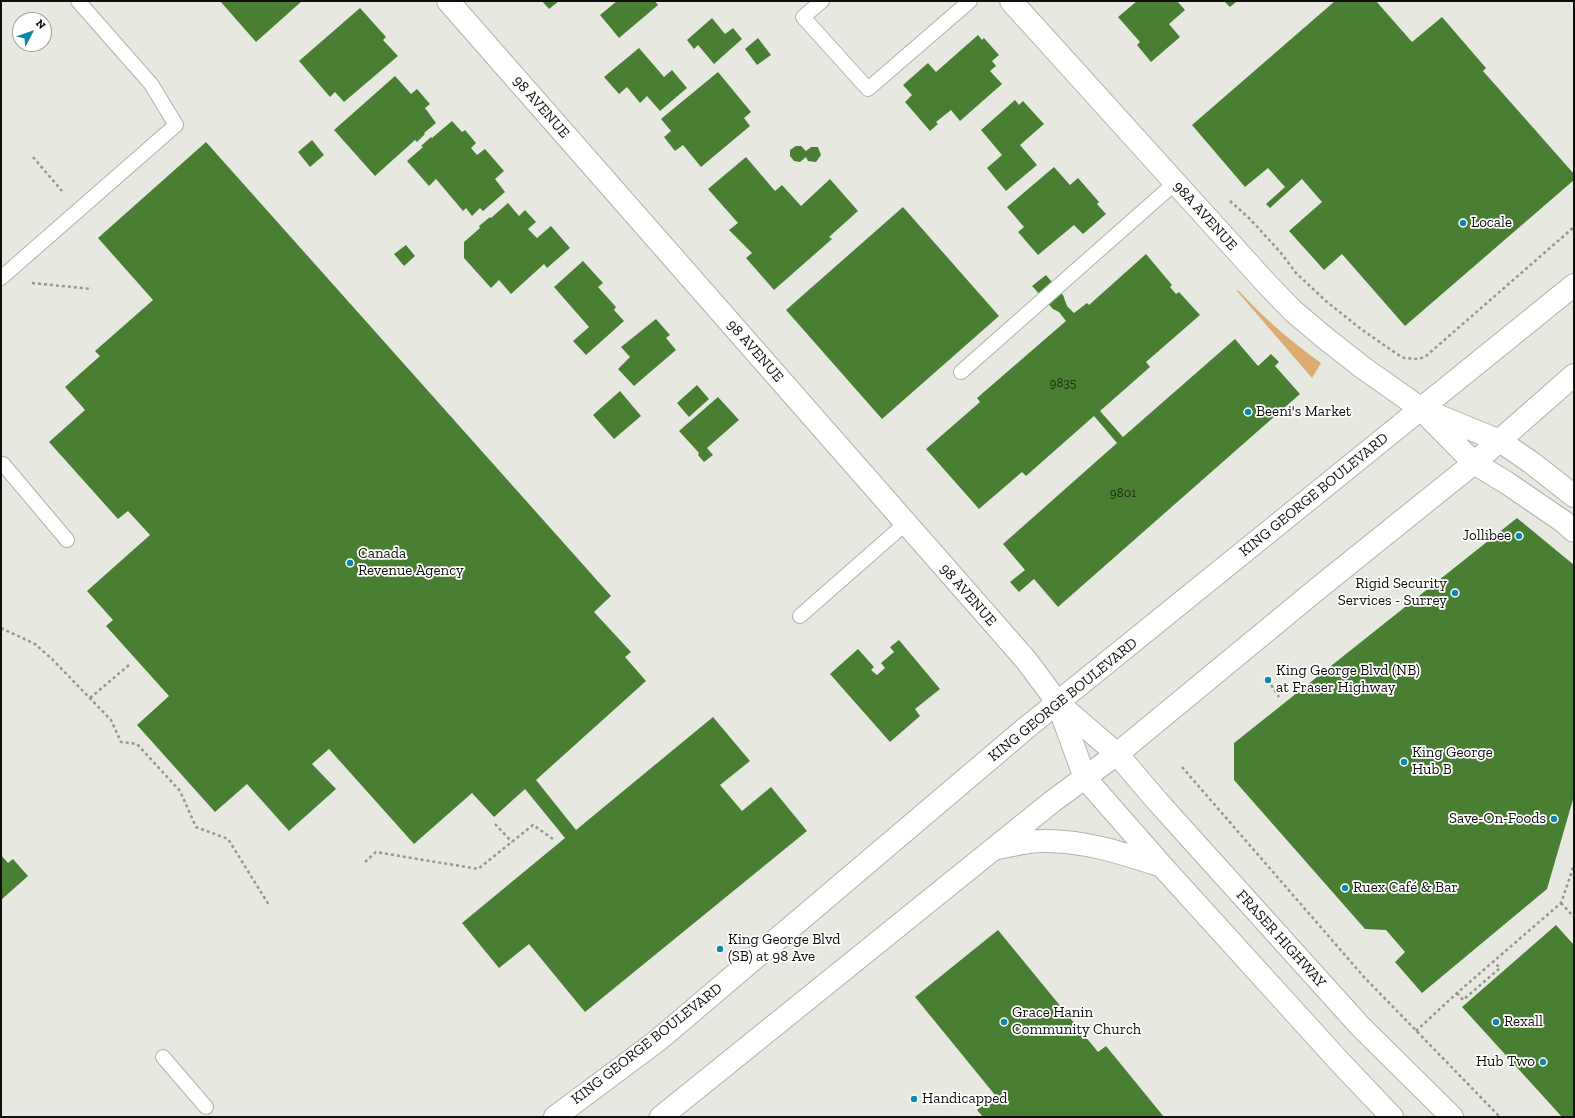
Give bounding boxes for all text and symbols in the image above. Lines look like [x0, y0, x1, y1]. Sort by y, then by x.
north arrow [12, 12, 52, 52]
text: N [33, 17, 48, 32]
street label: 98 AVENUE [509, 72, 573, 142]
street label: 98A AVENUE [1169, 178, 1241, 254]
place label: Locale [1471, 214, 1512, 232]
marker: Locale [1458, 218, 1468, 228]
street label: 98 AVENUE [723, 316, 787, 386]
house number: 9835 [1050, 375, 1076, 391]
place label: Beeni's Market [1256, 403, 1351, 421]
marker: Beeni's Market [1243, 407, 1253, 417]
street label: KING GEORGE BOULEVARD [1236, 429, 1392, 561]
house number: 9801 [1110, 485, 1136, 501]
place label: Jollibee [1463, 527, 1511, 545]
marker: Jollibee [1514, 531, 1524, 541]
place label: Canada Revenue Agency [358, 545, 464, 580]
marker: Canada Revenue Agency [345, 558, 355, 568]
street label: 98 AVENUE [936, 560, 1000, 630]
place label: Rigid Security Services - Surrey [1338, 575, 1447, 610]
marker: Rigid Security Services - Surrey [1450, 588, 1460, 598]
street label: KING GEORGE BOULEVARD [985, 634, 1141, 766]
place label: King George Blvd (NB) at Fraser Highway [1276, 662, 1420, 697]
marker: King George Blvd (NB) at Fraser Highway [1263, 675, 1273, 685]
place label: King George Hub B [1412, 744, 1493, 779]
marker: King George Hub B [1399, 757, 1409, 767]
place label: Save-On-Foods [1449, 810, 1546, 828]
marker: Save-On-Foods [1549, 814, 1559, 824]
place label: Ruex Café & Bar [1353, 879, 1458, 897]
marker: Ruex Café & Bar [1340, 883, 1350, 893]
street label: FRASER HIGHWAY [1232, 886, 1330, 992]
place label: King George Blvd (SB) at 98 Ave [728, 931, 841, 966]
marker: King George Blvd (SB) at 98 Ave [715, 944, 725, 954]
street label: KING GEORGE BOULEVARD [568, 979, 726, 1109]
place label: Grace Hanin Community Church [1012, 1004, 1141, 1039]
place label: Rexall [1504, 1013, 1543, 1031]
marker: Grace Hanin Community Church [999, 1017, 1009, 1027]
marker: Rexall [1491, 1017, 1501, 1027]
place label: Hub Two [1476, 1053, 1535, 1071]
marker: Hub Two [1538, 1057, 1548, 1067]
place label: Handicapped [922, 1090, 1007, 1108]
marker: Handicapped [909, 1094, 919, 1104]

